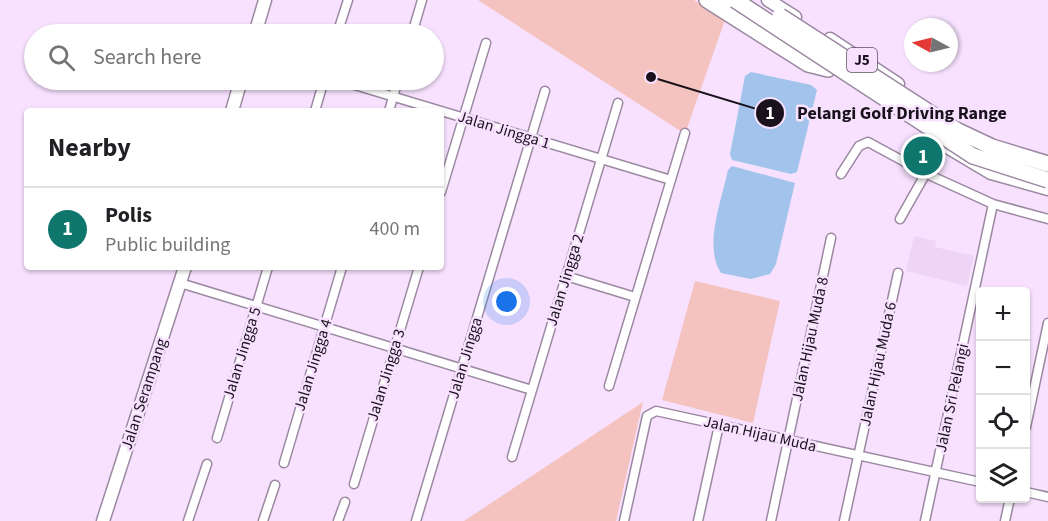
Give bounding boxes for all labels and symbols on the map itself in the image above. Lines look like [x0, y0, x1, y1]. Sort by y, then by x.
north arrow [904, 18, 958, 72]
road number: J5 [847, 48, 877, 72]
callout: Pelangi Golf Driving Range [755, 95, 1018, 131]
text: 1 [765, 101, 775, 126]
text: Pelangi Golf Driving Range [797, 101, 1007, 126]
street label: Jalan Jingga 1 [455, 106, 553, 154]
pin: 1 [904, 134, 942, 178]
street label: Jalan Jingga 2 [541, 231, 589, 329]
street label: Jalan Hijau Muda 8 [786, 275, 834, 403]
your location [492, 287, 521, 316]
street label: Jalan Hijau Muda 6 [854, 300, 902, 428]
street label: Jalan Jingga 5 [218, 304, 266, 402]
street label: Jalan Jingga [442, 315, 488, 401]
street label: Jalan Jingga 4 [289, 316, 337, 414]
street label: Jalan Jingga 3 [362, 326, 410, 424]
street label: Jalan Serampang [116, 335, 172, 453]
street label: Jalan Sri Pelangi [930, 342, 974, 454]
street label: Jalan Hijau Muda [701, 410, 819, 458]

